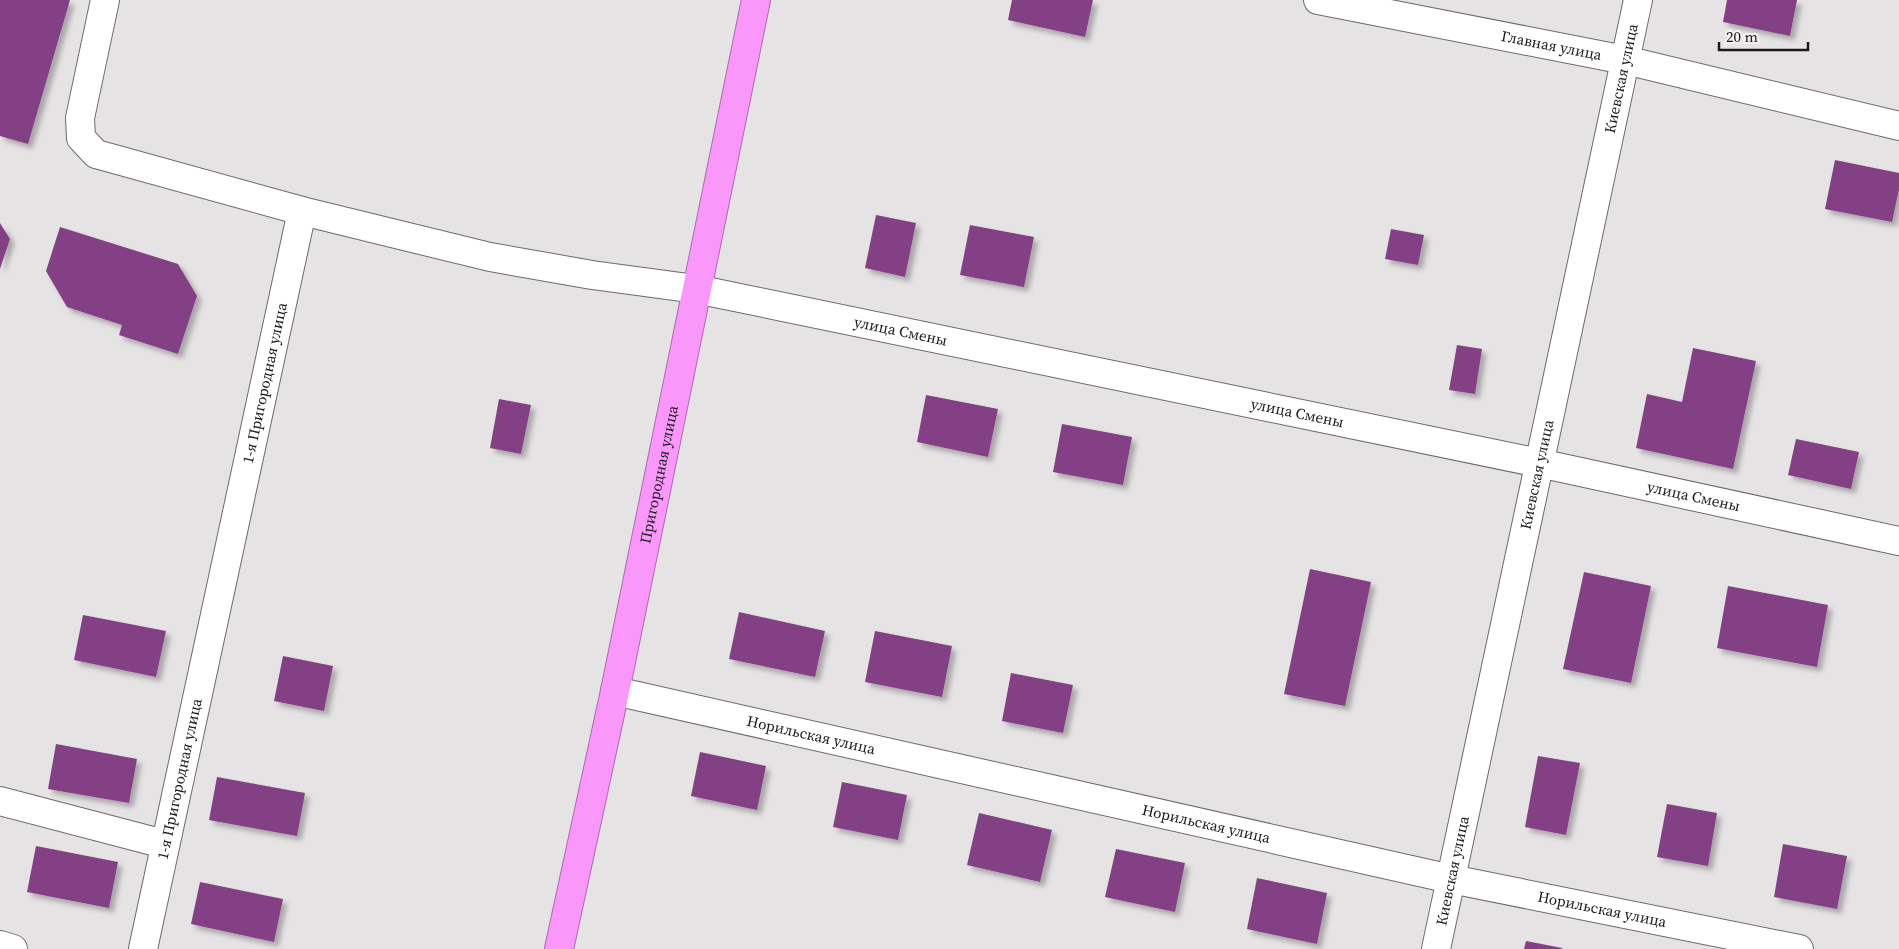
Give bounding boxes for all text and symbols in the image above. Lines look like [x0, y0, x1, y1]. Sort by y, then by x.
scale bar [1719, 20, 1808, 52]
street label: Киевская улица [1599, 21, 1643, 135]
street label: Главная улица [1500, 25, 1604, 65]
text: 20 m [1726, 26, 1758, 47]
street label: 1-я Пригородная улица [237, 300, 292, 465]
street label: улица Смены [852, 311, 949, 351]
street label: улица Смены [1249, 393, 1346, 432]
street label: Пригородная улица [634, 403, 683, 545]
street label: Киевская улица [1515, 417, 1558, 531]
street label: улица Смены [1645, 476, 1742, 516]
street label: 1-я Пригородная улица [152, 696, 207, 861]
street label: Норильская улица [745, 710, 878, 759]
street label: Норильская улица [1140, 799, 1273, 848]
street label: Киевская улица [1430, 814, 1474, 927]
street label: Норильская улица [1536, 886, 1669, 932]

